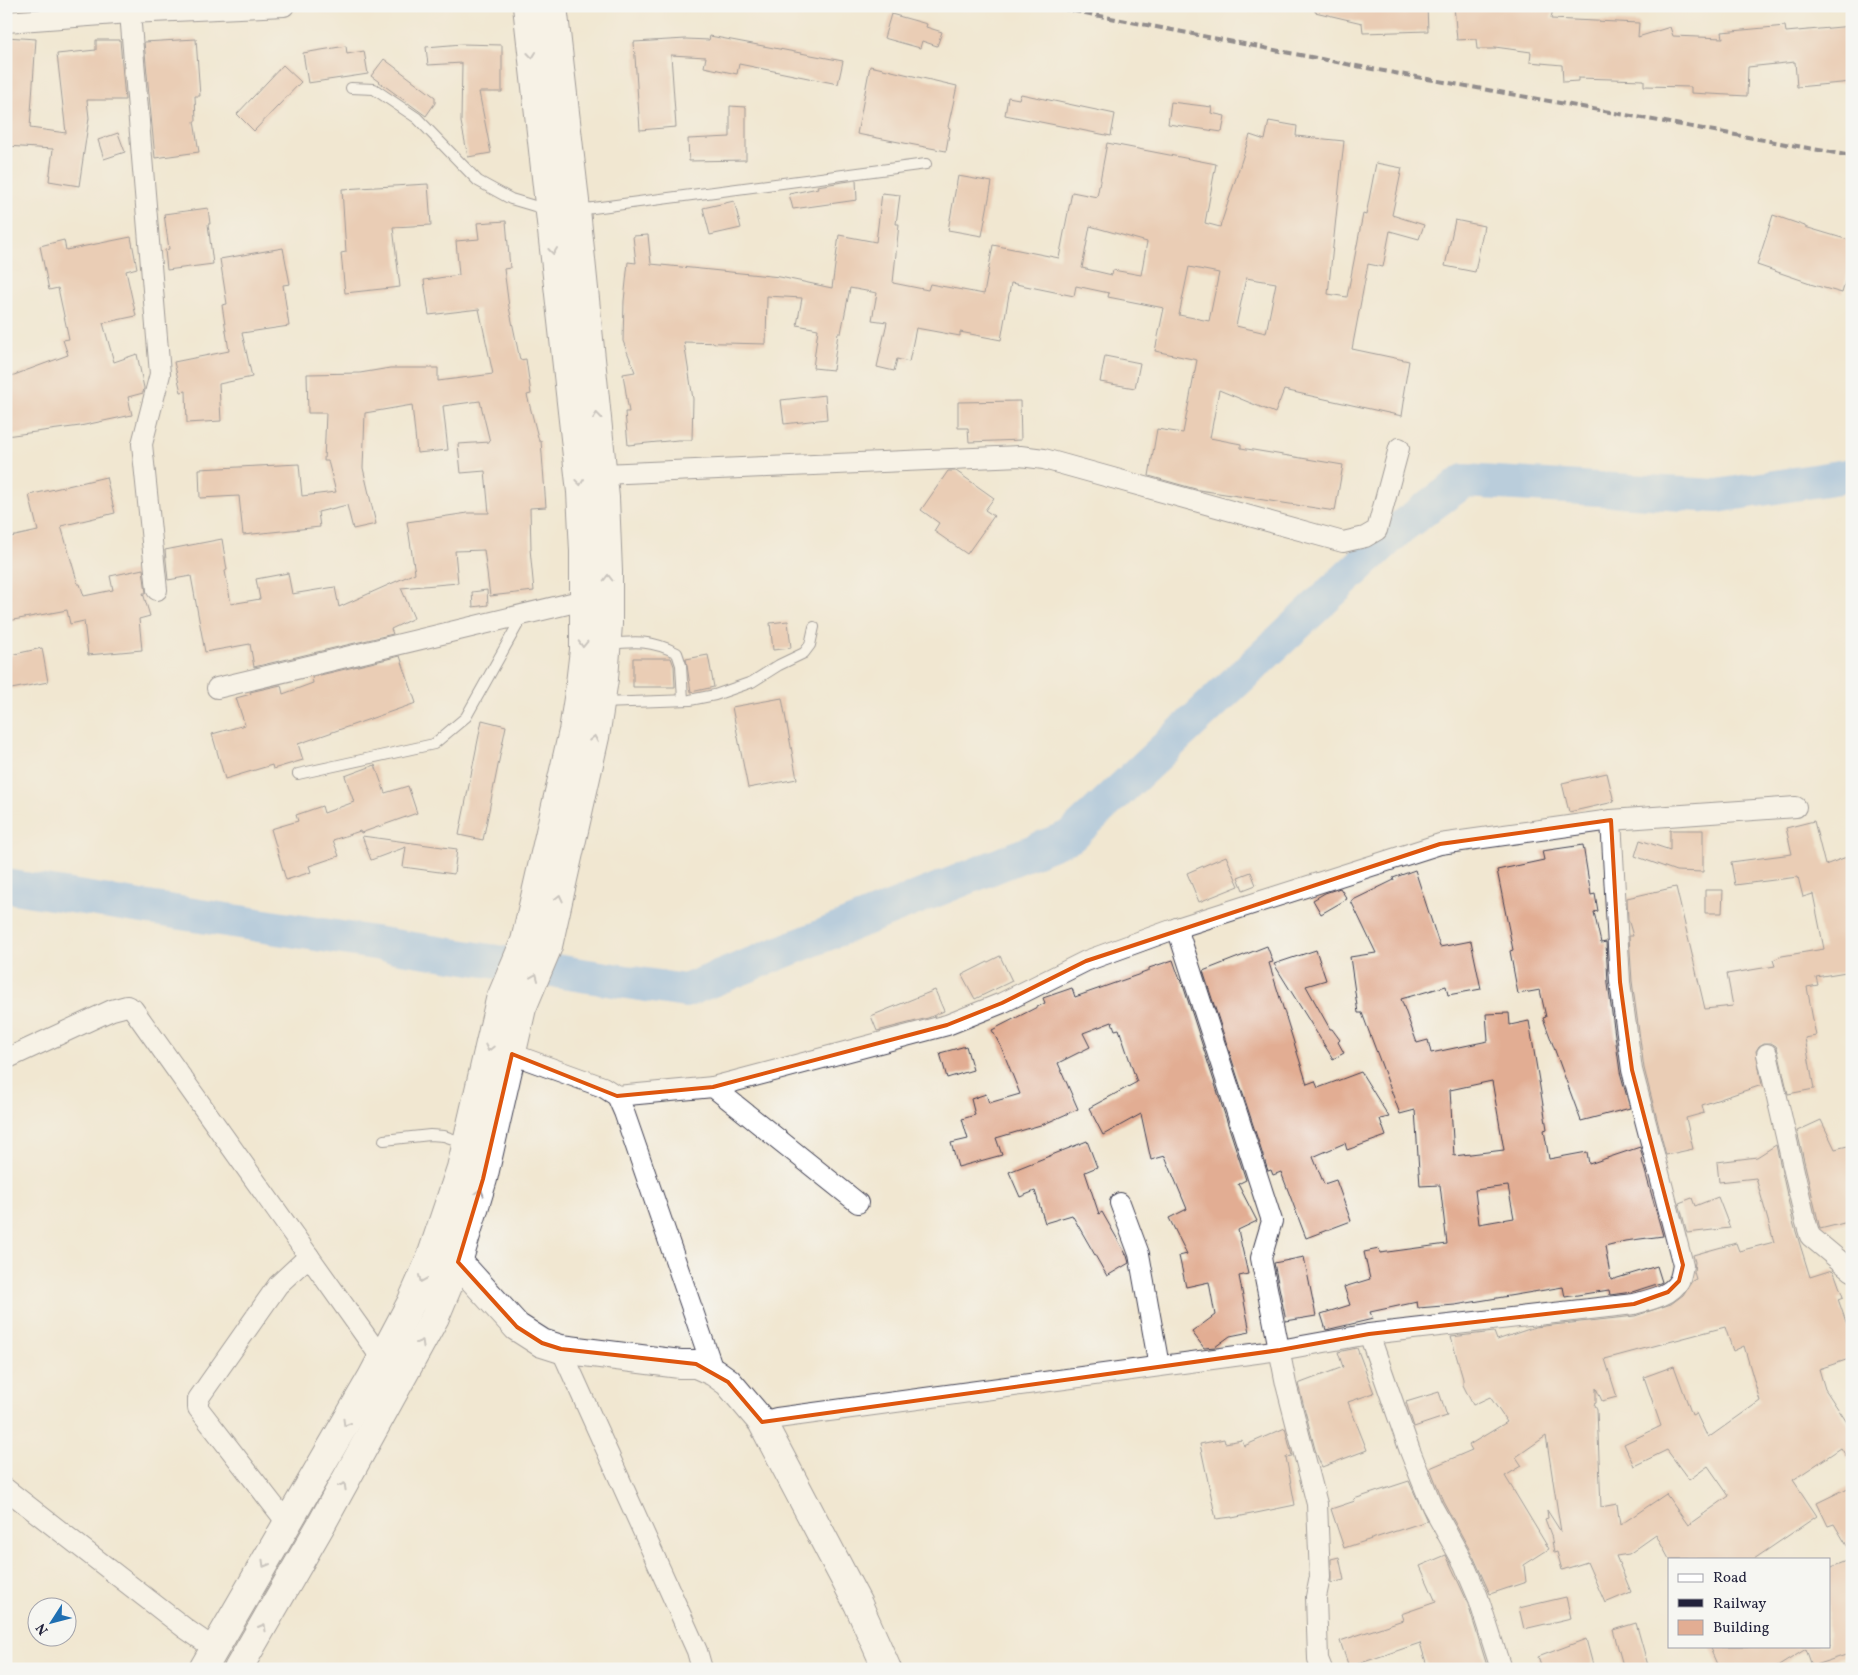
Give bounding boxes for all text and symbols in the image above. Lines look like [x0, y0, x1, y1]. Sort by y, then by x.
one-way arrow [526, 51, 537, 59]
one-way arrow [547, 247, 558, 255]
one-way arrow [592, 411, 603, 419]
one-way arrow [574, 478, 585, 486]
one-way arrow [603, 573, 613, 581]
one-way arrow [578, 641, 589, 649]
one-way arrow [588, 735, 599, 744]
one-way arrow [553, 893, 564, 902]
one-way arrow [529, 973, 540, 982]
one-way arrow [484, 1043, 494, 1052]
one-way arrow [474, 1188, 484, 1196]
one-way arrow [417, 1274, 428, 1283]
one-way arrow [415, 1339, 425, 1348]
one-way arrow [342, 1417, 352, 1426]
one-way arrow [337, 1482, 347, 1491]
one-way arrow [261, 1558, 271, 1567]
legend [1668, 1558, 1830, 1648]
text: Road [1713, 1568, 1747, 1589]
text: Railway [1713, 1594, 1766, 1615]
north arrow [28, 1598, 78, 1648]
text: Building [1713, 1618, 1770, 1639]
text: N [32, 1619, 53, 1638]
one-way arrow [256, 1623, 266, 1632]

